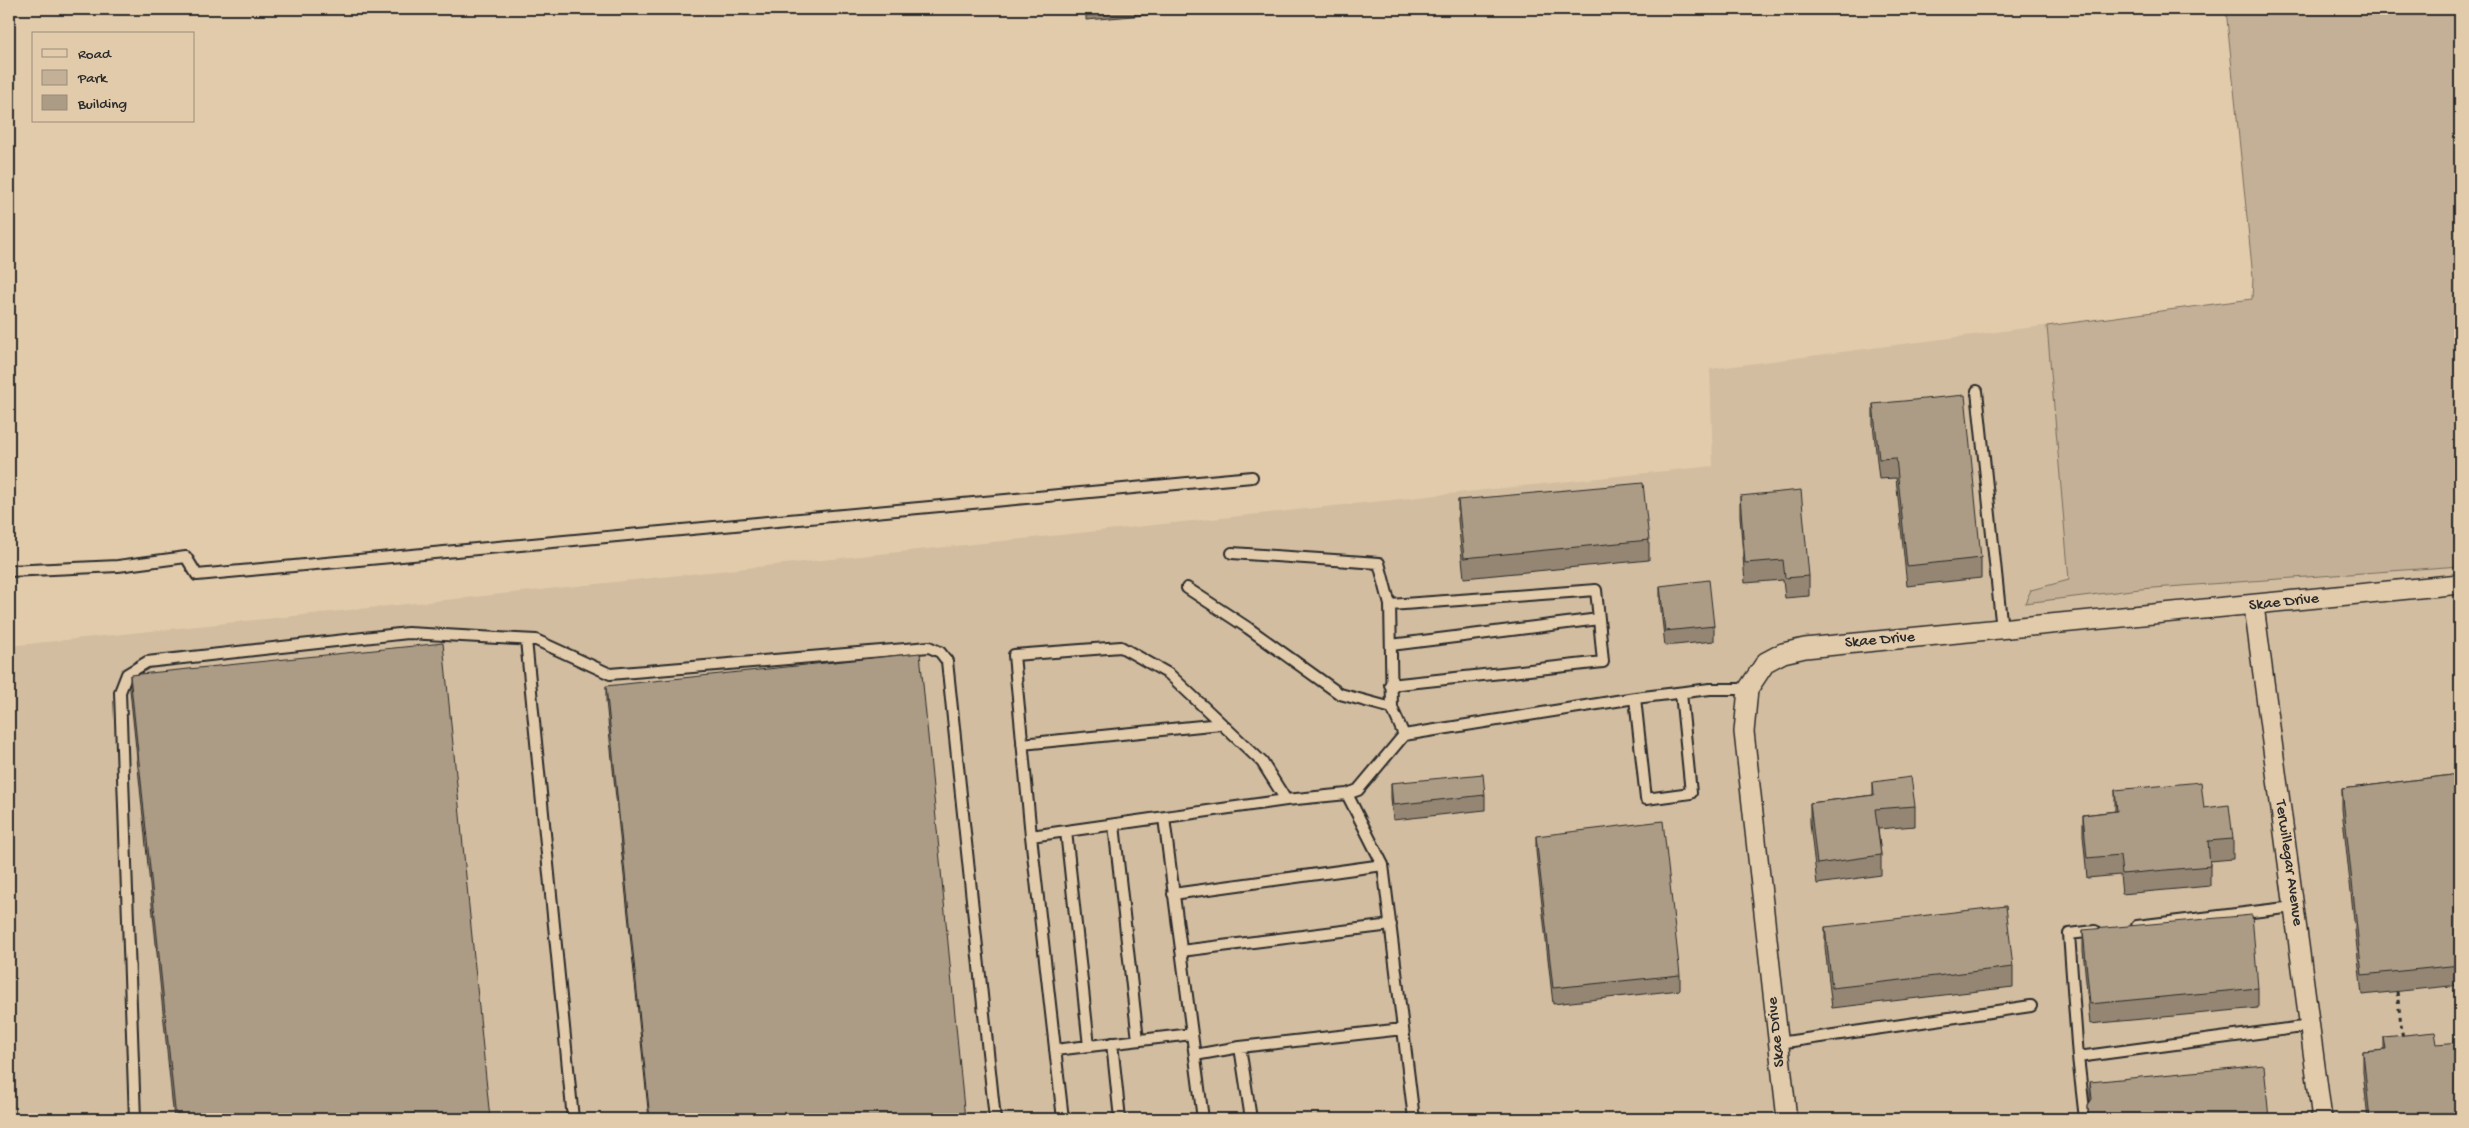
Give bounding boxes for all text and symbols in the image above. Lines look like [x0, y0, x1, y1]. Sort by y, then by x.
legend [32, 32, 195, 122]
text: Road [78, 46, 112, 64]
text: Park [77, 70, 108, 88]
text: Building [77, 96, 127, 114]
street label: Skae Drive [2248, 590, 2321, 616]
street label: Skae Drive [1844, 628, 1917, 654]
street label: Terwillegar Avenue [2270, 798, 2306, 928]
street label: Skae Drive [1764, 995, 1790, 1068]

